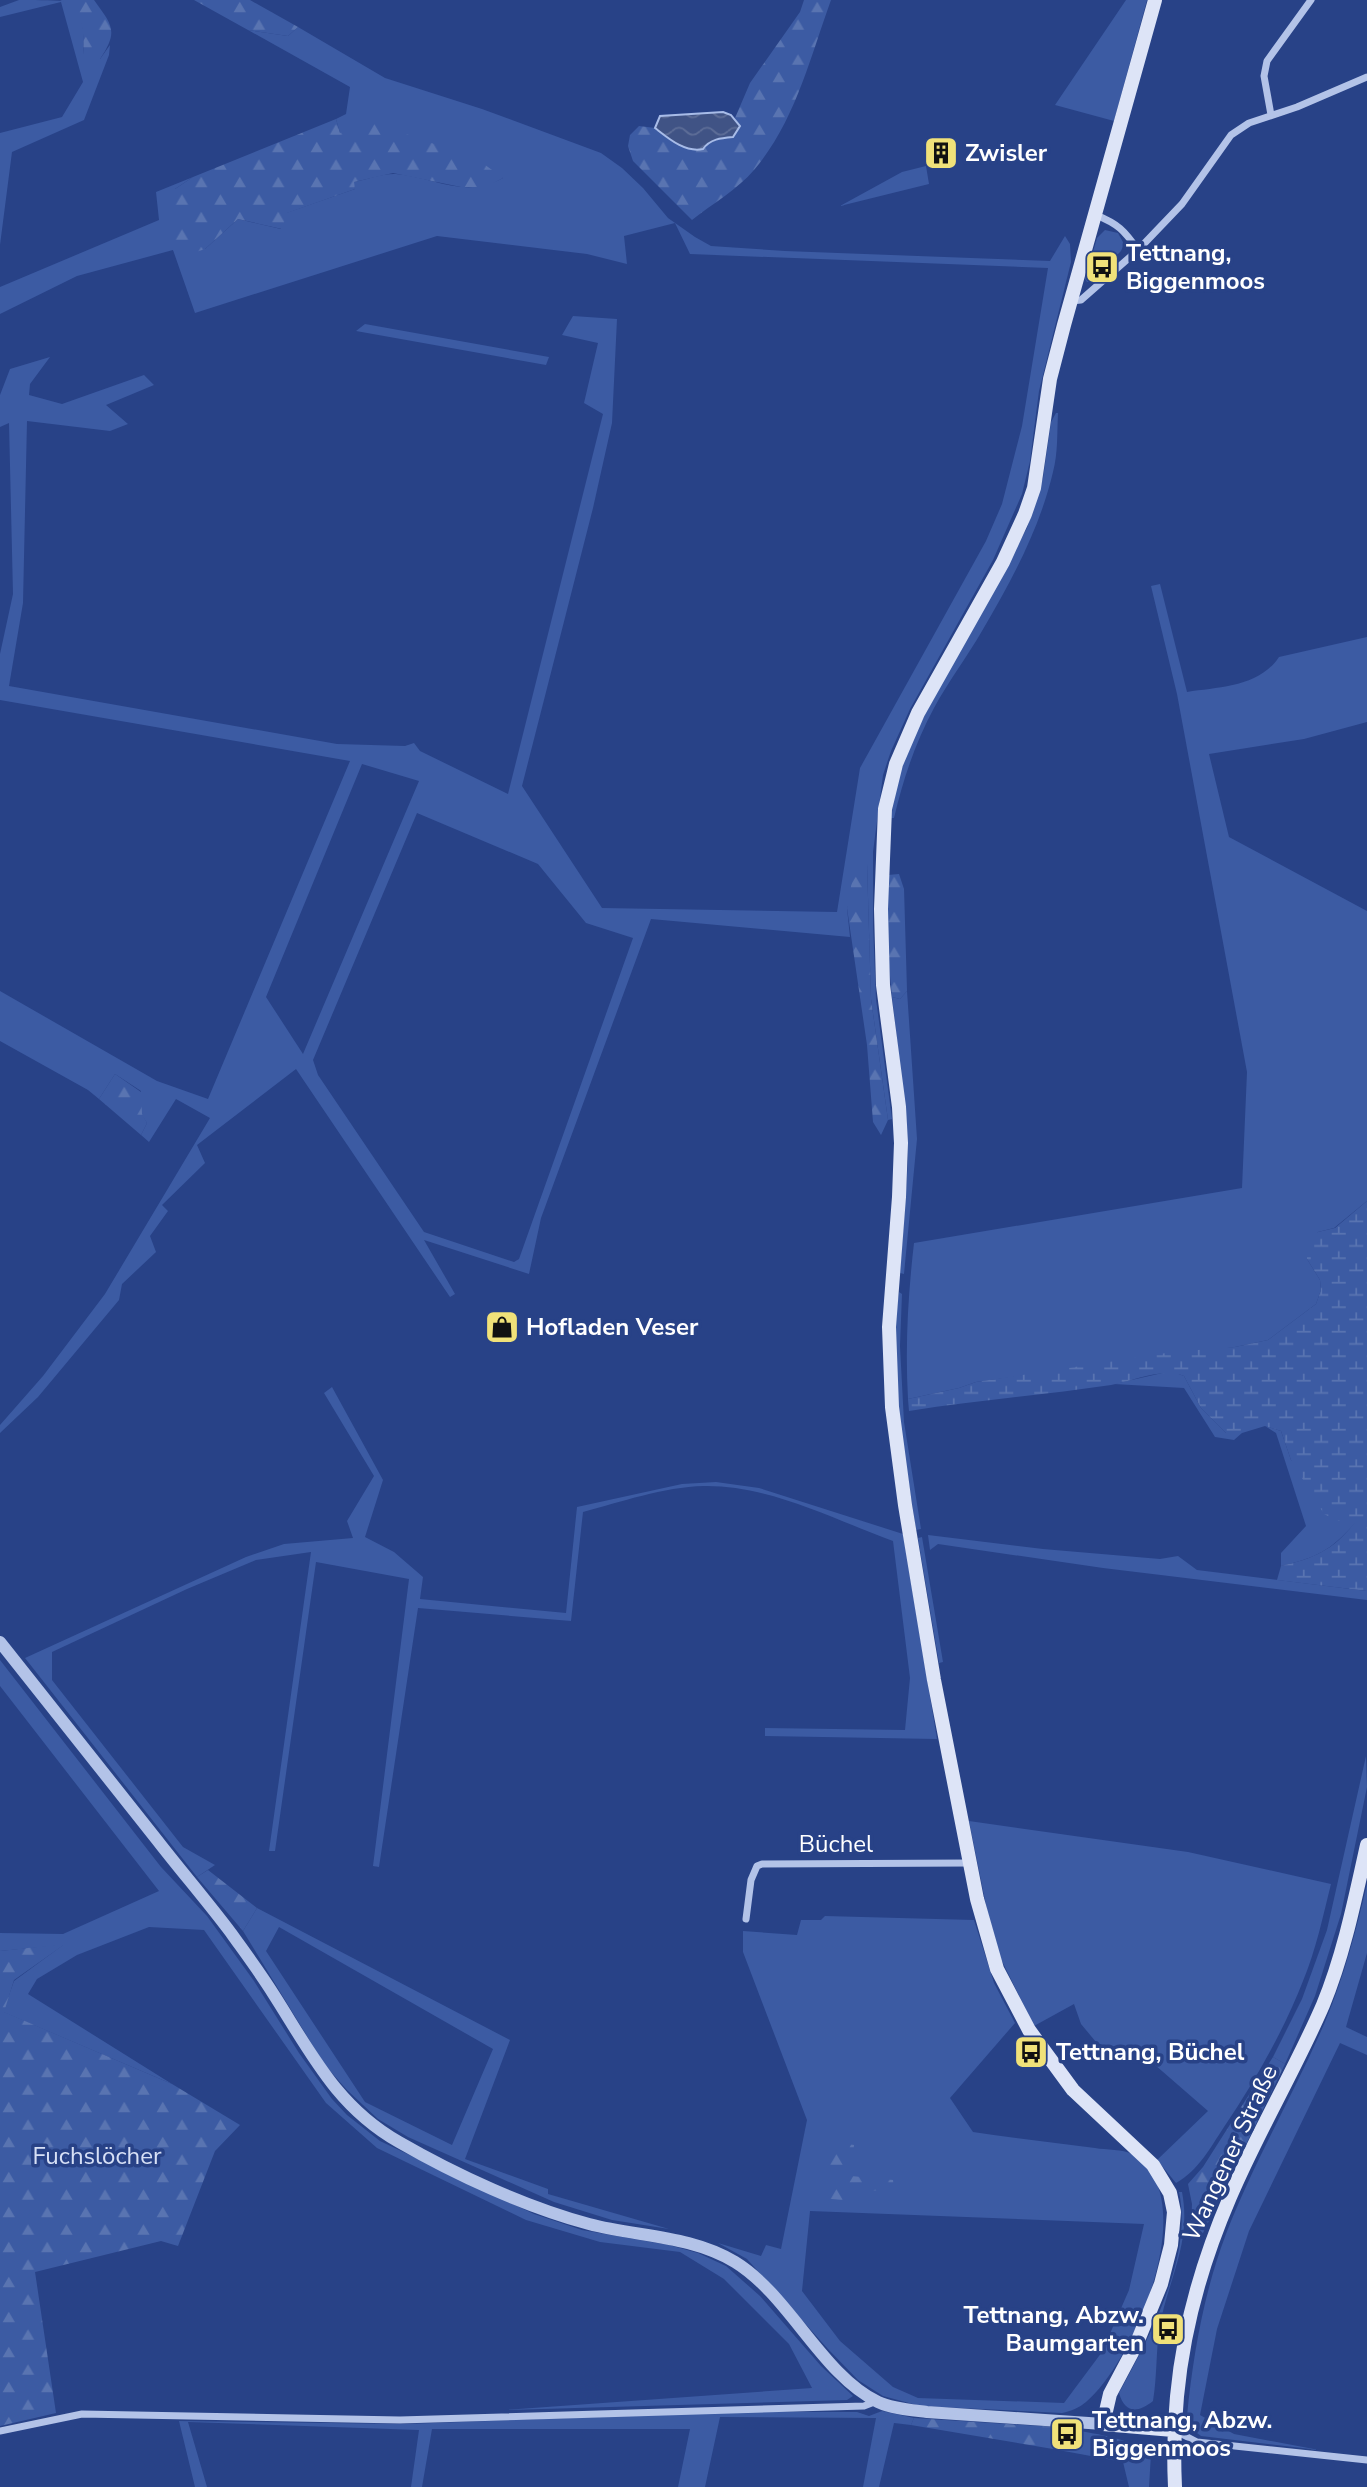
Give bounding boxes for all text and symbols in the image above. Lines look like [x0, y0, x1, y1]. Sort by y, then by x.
building icon: Zwisler [922, 134, 960, 172]
place label: Zwisler [965, 137, 1048, 169]
place label: Tettnang, Biggenmoos [1126, 237, 1265, 297]
bus stop icon: Tettnang, Biggenmoos [1083, 248, 1121, 286]
shop icon: Hofladen Veser [483, 1308, 521, 1346]
place label: Hofladen Veser [526, 1311, 699, 1343]
street label: Büchel [799, 1828, 873, 1860]
bus stop icon: Tettnang, Büchel [1012, 2033, 1050, 2071]
place label: Tettnang, Büchel [1056, 2036, 1245, 2068]
street label: Wangener Straße [1175, 2060, 1285, 2246]
park label: Fuchslöcher [32, 2140, 162, 2172]
place label: Tettnang, Abzw. Baumgarten [964, 2299, 1144, 2359]
bus stop icon: Tettnang, Abzw. Baumgarten [1149, 2310, 1187, 2348]
place label: Tettnang, Abzw. Biggenmoos [1092, 2404, 1272, 2464]
bus stop icon: Tettnang, Abzw. Biggenmoos [1048, 2415, 1086, 2453]

